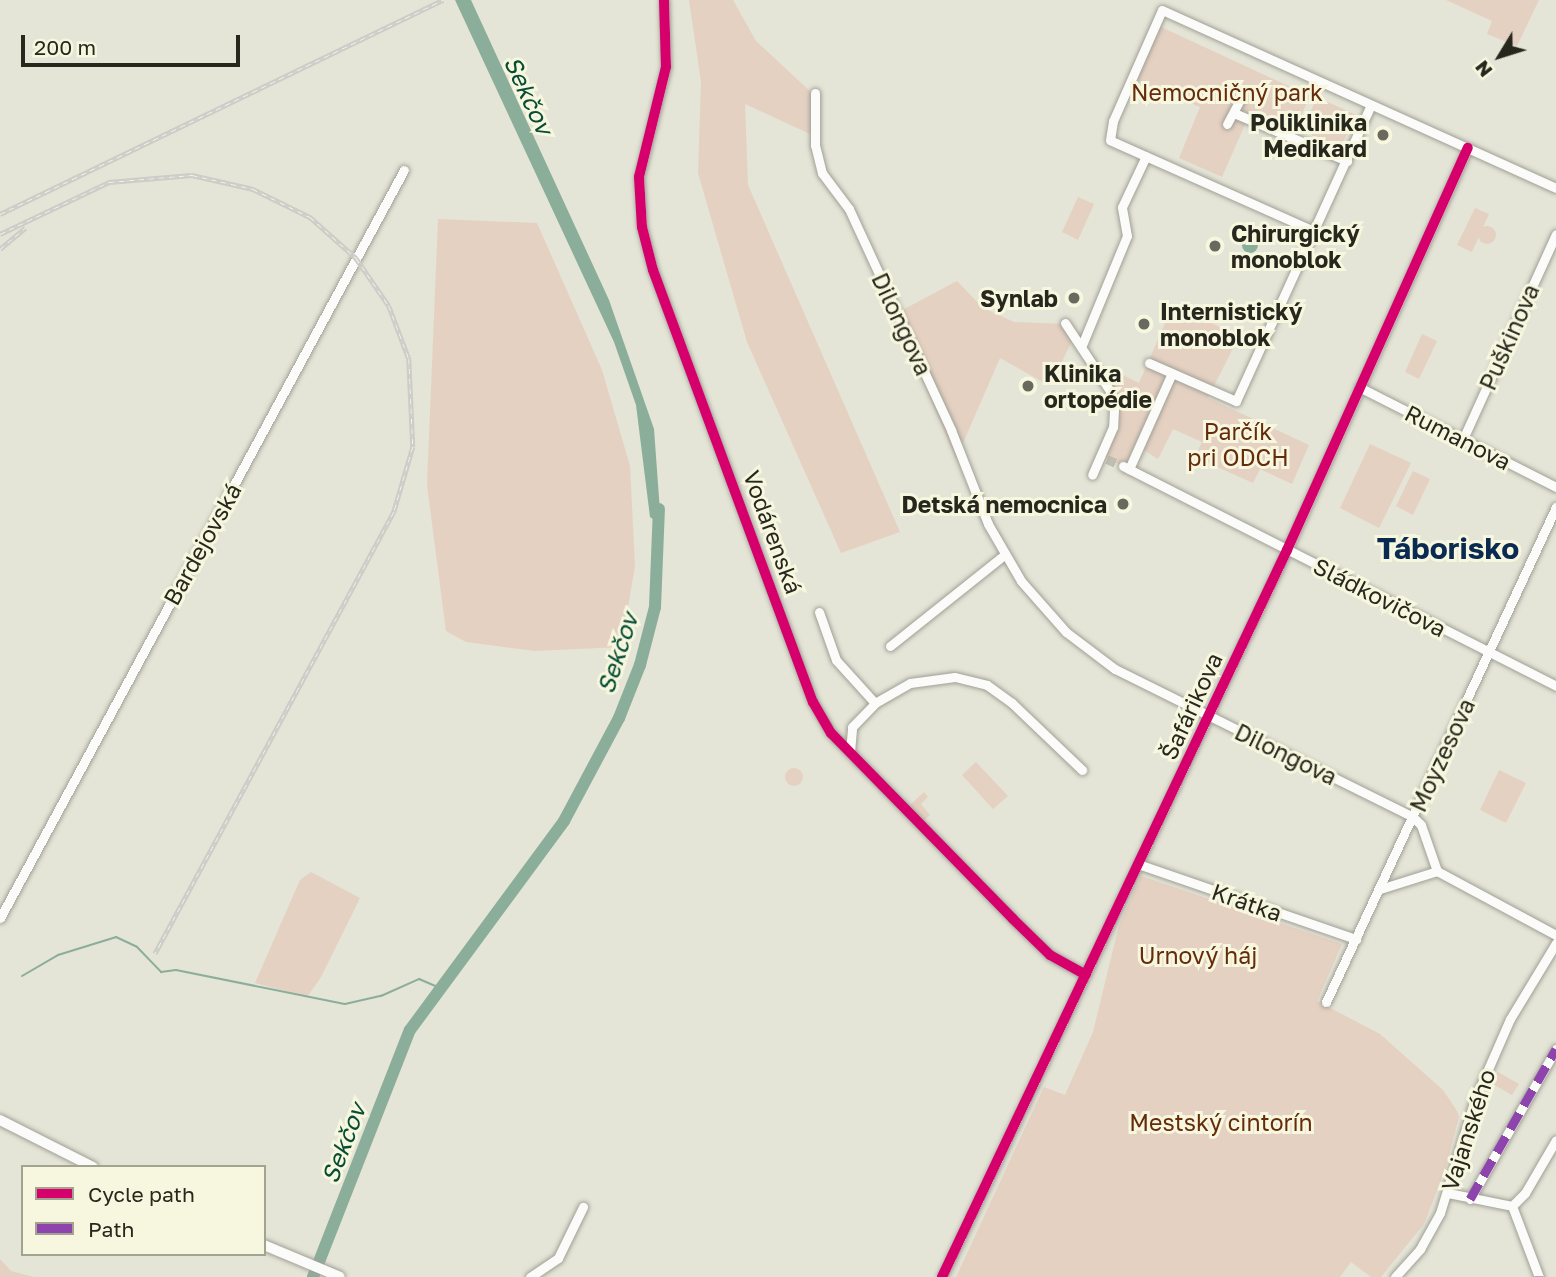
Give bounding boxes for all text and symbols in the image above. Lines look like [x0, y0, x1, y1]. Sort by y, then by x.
scale bar [24, 21, 243, 65]
north arrow [1465, 21, 1535, 91]
text: 200 m [34, 34, 96, 60]
water label: Sekčov [498, 51, 560, 139]
text: N [1470, 56, 1497, 82]
park label: Nemocničný park [1131, 78, 1323, 106]
place label: Poliklinika Medikard [1250, 108, 1367, 162]
marker: Poliklinika Medikard [1373, 125, 1393, 145]
place label: Chirurgický monoblok [1231, 219, 1360, 273]
marker: Chirurgický monoblok [1205, 236, 1225, 256]
street label: Dilongova [866, 268, 938, 380]
street label: Puškinova [1473, 280, 1545, 394]
place label: Synlab [980, 284, 1058, 312]
marker: Synlab [1064, 288, 1084, 308]
place label: Internistický monoblok [1160, 297, 1303, 351]
marker: Internistický monoblok [1134, 314, 1154, 334]
place label: Klinika ortopédie [1044, 359, 1152, 413]
marker: Klinika ortopédie [1018, 376, 1038, 396]
street label: Rumanova [1400, 399, 1516, 475]
park label: Parčík pri ODCH [1187, 417, 1289, 471]
street label: Vodárenská [738, 467, 808, 597]
street label: Bardejovská [157, 478, 247, 610]
place label: Detská nemocnica [901, 490, 1107, 518]
marker: Detská nemocnica [1113, 494, 1133, 514]
district label: Táborisko [1377, 530, 1519, 566]
street label: Sládkovičova [1309, 552, 1451, 642]
water label: Sekčov [591, 609, 643, 697]
street label: Šafárikova [1154, 648, 1228, 764]
street label: Moyzesova [1404, 694, 1480, 816]
street label: Dilongova [1231, 717, 1341, 791]
street label: Krátka [1208, 877, 1286, 927]
park label: Urnový háj [1139, 941, 1257, 969]
street label: Vajanského [1435, 1066, 1501, 1194]
water label: Sekčov [315, 1099, 371, 1187]
park label: Mestský cintorín [1129, 1108, 1313, 1136]
legend [21, 1165, 266, 1256]
text: Cycle path [88, 1181, 195, 1207]
text: Path [88, 1216, 135, 1242]

